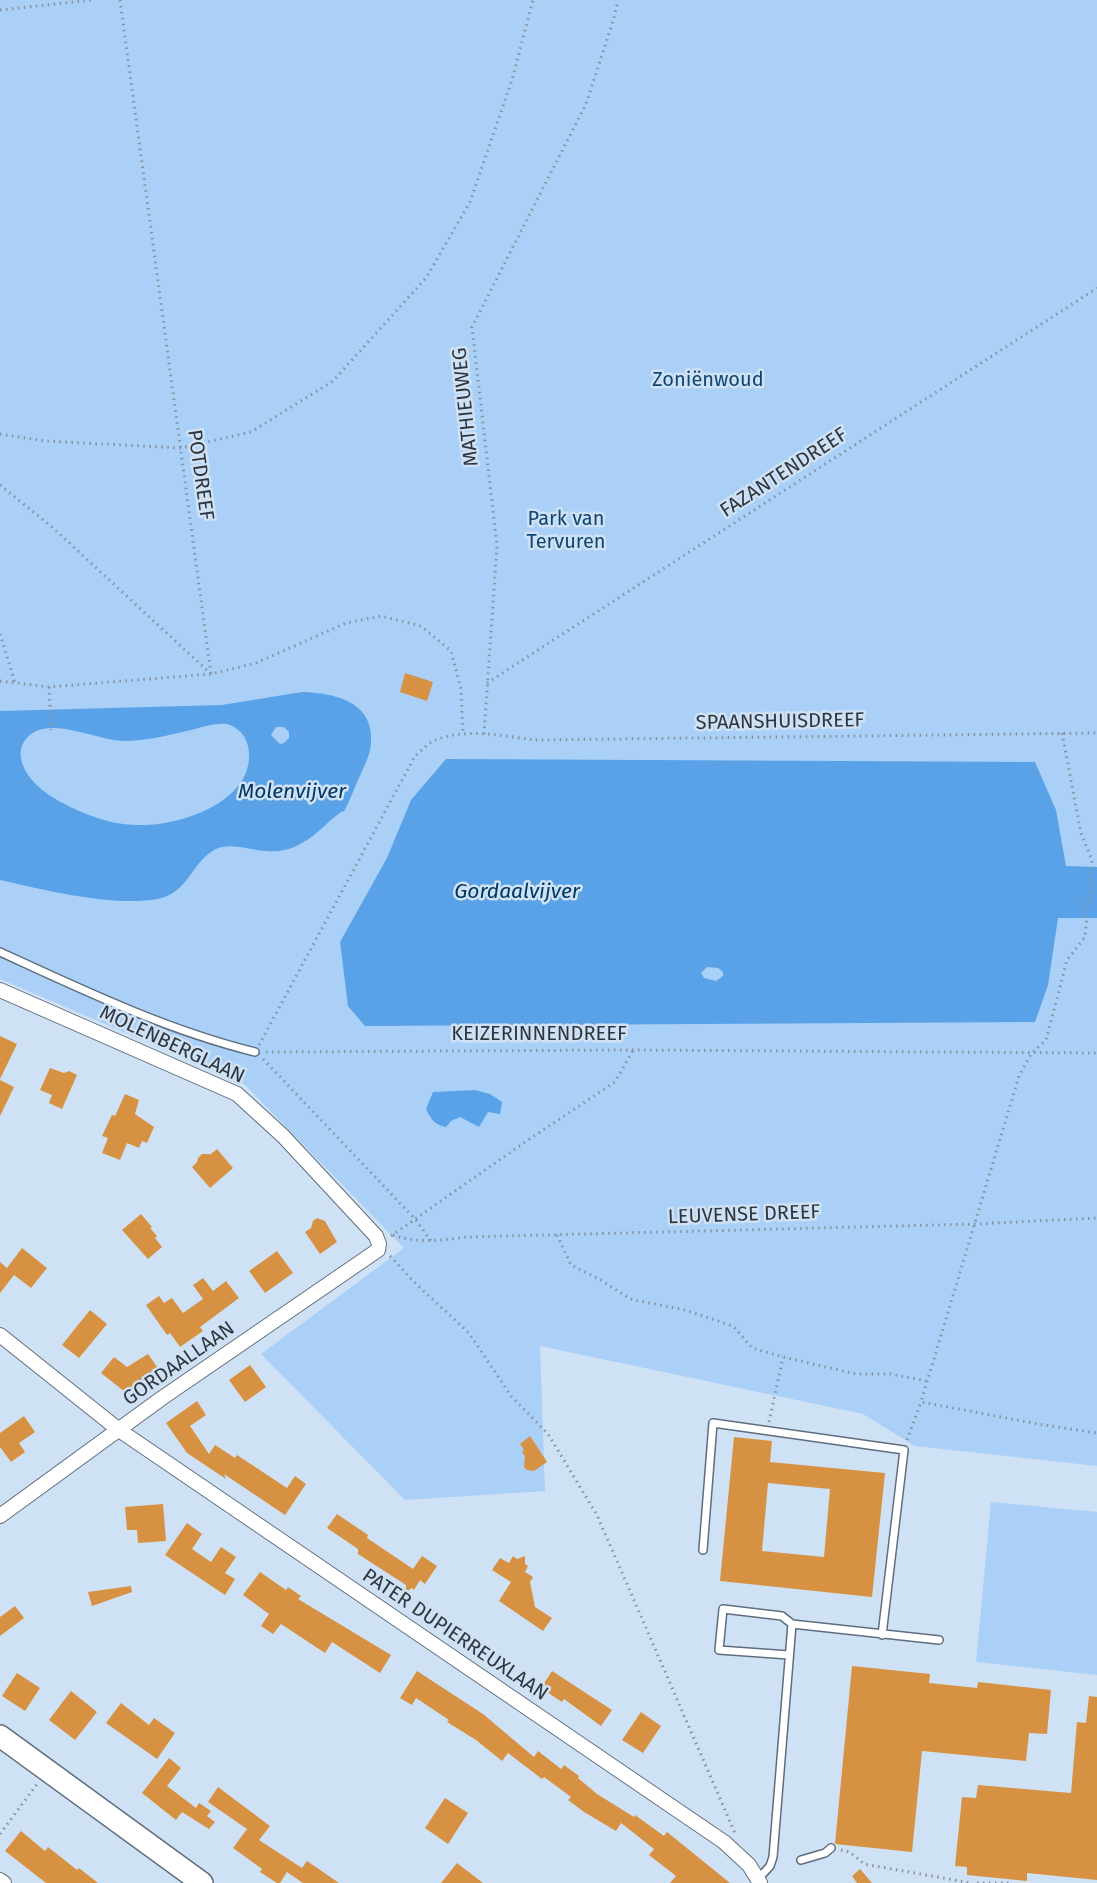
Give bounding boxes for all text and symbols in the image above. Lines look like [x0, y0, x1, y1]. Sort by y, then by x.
street label: MATHIEUWEG [448, 346, 484, 468]
park label: Zoniënwoud [652, 368, 764, 392]
street label: FAZANTENDREEF [716, 423, 852, 523]
street label: POTDREEF [182, 428, 218, 522]
park label: Park van Tervuren [526, 507, 606, 554]
street label: SPAANSHUISDREEF [695, 709, 865, 735]
water label: Molenvijver [238, 779, 346, 805]
water label: Gordaalvijver [454, 879, 580, 905]
street label: MOLENBERGLAAN [96, 1001, 248, 1089]
street label: KEIZERINNENDREEF [451, 1022, 627, 1046]
street label: LEUVENSE DREEF [667, 1200, 821, 1230]
street label: GORDAALLAAN [119, 1317, 239, 1411]
street label: PATER DUPIERREUXLAAN [357, 1564, 553, 1706]

